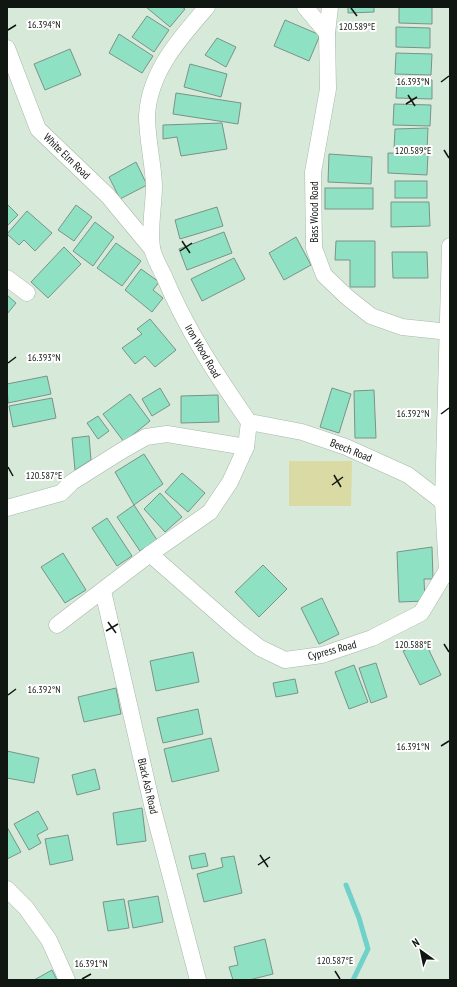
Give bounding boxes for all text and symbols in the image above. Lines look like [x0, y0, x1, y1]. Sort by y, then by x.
text: 16.394°N [27, 18, 61, 31]
text: 120.589°E [339, 20, 375, 33]
text: 16.393°N [396, 75, 430, 88]
street label: White Elm Road [41, 130, 94, 182]
text: 120.589°E [395, 144, 431, 157]
street label: Bass Wood Road [307, 181, 321, 243]
street label: Iron Wood Road [182, 322, 224, 381]
text: 16.393°N [27, 351, 61, 364]
text: 16.392°N [396, 407, 430, 420]
street label: Beech Road [328, 435, 374, 465]
text: 120.587°E [26, 469, 62, 482]
street label: Cypress Road [306, 637, 358, 663]
text: 120.588°E [395, 638, 431, 651]
text: 16.392°N [27, 683, 61, 696]
text: 16.391°N [396, 740, 430, 753]
street label: Black Ash Road [135, 757, 161, 816]
north arrow [401, 931, 441, 971]
text: N [409, 935, 422, 950]
text: 120.587°E [317, 954, 353, 967]
text: 16.391°N [74, 957, 108, 970]

